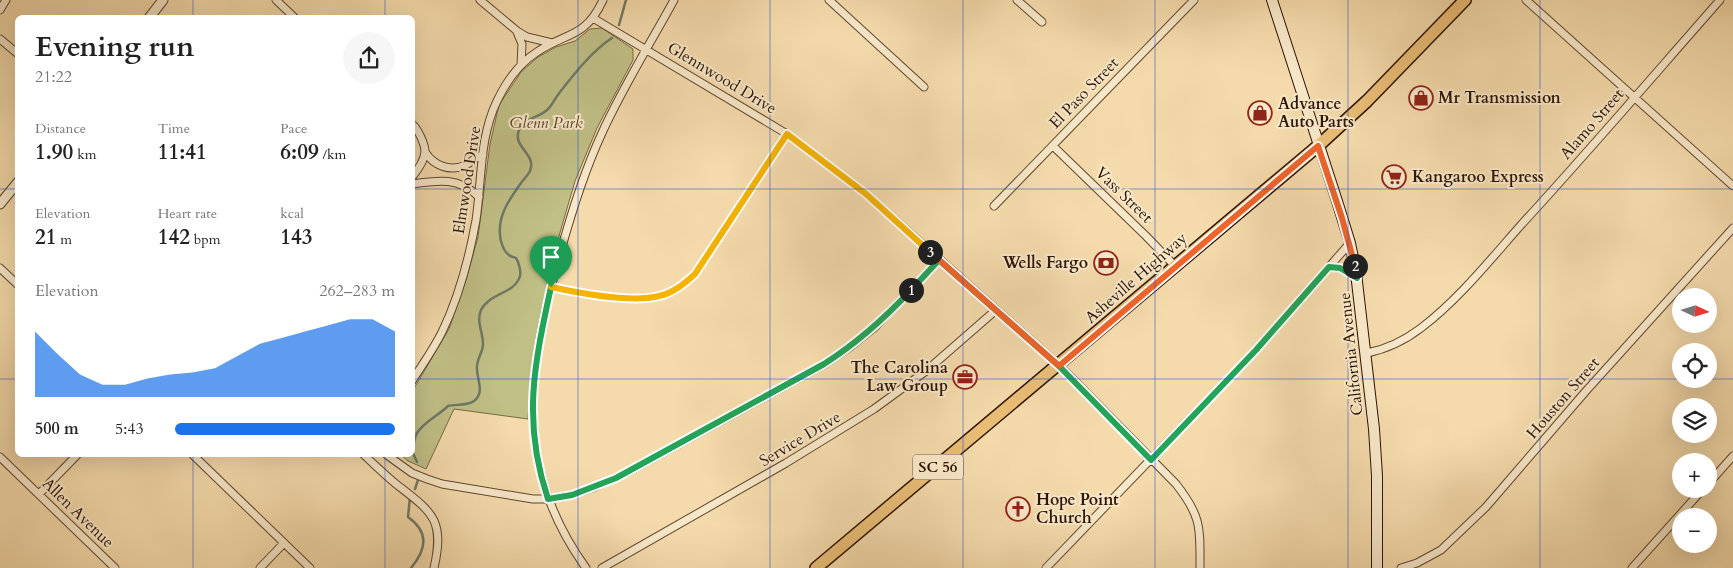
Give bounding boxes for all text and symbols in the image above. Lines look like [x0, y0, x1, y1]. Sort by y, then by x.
text: Evening run [35, 28, 194, 66]
button: share [343, 32, 395, 84]
street label: Glennwood Drive [663, 37, 781, 119]
street label: El Paso Street [1044, 52, 1124, 134]
text: 21:22 [35, 66, 72, 88]
street label: Alamo Street [1555, 84, 1629, 164]
shop icon: Mr Transmission [1408, 85, 1434, 111]
place label: Mr Transmission [1438, 87, 1562, 109]
place label: Advance Auto Parts [1278, 93, 1354, 133]
shop icon: Advance Auto Parts [1247, 100, 1273, 126]
park label: Glenn Park [509, 112, 583, 134]
text: Distance [35, 119, 86, 138]
text: Time [158, 119, 190, 138]
text: Pace [280, 119, 307, 138]
street label: Elmwood Drive [448, 124, 486, 236]
text: 1.90 [35, 138, 73, 167]
text: 11:41 [158, 138, 207, 167]
text: 6:09 [280, 138, 319, 167]
text: km [73, 145, 96, 164]
text: /km [319, 145, 346, 164]
street label: Vass Street [1090, 162, 1158, 228]
supermarket icon: Kangaroo Express [1381, 164, 1407, 190]
place label: Kangaroo Express [1412, 166, 1544, 188]
text: Elevation [35, 204, 91, 223]
text: Heart rate [158, 204, 217, 223]
text: kcal [280, 204, 304, 223]
text: 21 [35, 223, 57, 252]
text: 142 [158, 223, 190, 252]
text: 143 [280, 223, 313, 252]
street label: Asheville Highway [1080, 227, 1192, 329]
text: m [57, 230, 72, 249]
text: bpm [190, 230, 221, 249]
pin [530, 236, 572, 287]
pin: 3 [918, 240, 942, 264]
icon: arrive [537, 243, 565, 271]
text: 3 [927, 243, 934, 262]
bank icon: Wells Fargo [1093, 250, 1119, 276]
place label: Wells Fargo [1001, 252, 1088, 274]
pin: 2 [1342, 254, 1368, 278]
text: 2 [1352, 257, 1359, 276]
pin: 1 [898, 278, 924, 302]
text: Elevation [35, 280, 99, 302]
text: 262–283 m [319, 280, 395, 302]
text: 1 [908, 281, 915, 300]
north arrow [1672, 288, 1718, 332]
map controls [1672, 288, 1717, 553]
street label: California Avenue [1334, 291, 1368, 417]
button: locate [1672, 343, 1717, 388]
street label: Houston Street [1521, 352, 1605, 444]
place label: The Carolina Law Group [850, 357, 948, 397]
office icon: The Carolina Law Group [952, 364, 978, 390]
button: layers [1672, 398, 1717, 443]
street label: Service Drive [755, 406, 845, 472]
text: 500 m [35, 418, 79, 440]
text: 5:43 [115, 418, 144, 440]
button: + [1672, 453, 1717, 498]
road number: SC 56 [913, 454, 963, 480]
street label: Allen Avenue [37, 473, 119, 553]
place label: Hope Point Church [1036, 489, 1119, 529]
church icon: Hope Point Church [1005, 496, 1031, 522]
button: − [1672, 508, 1717, 553]

